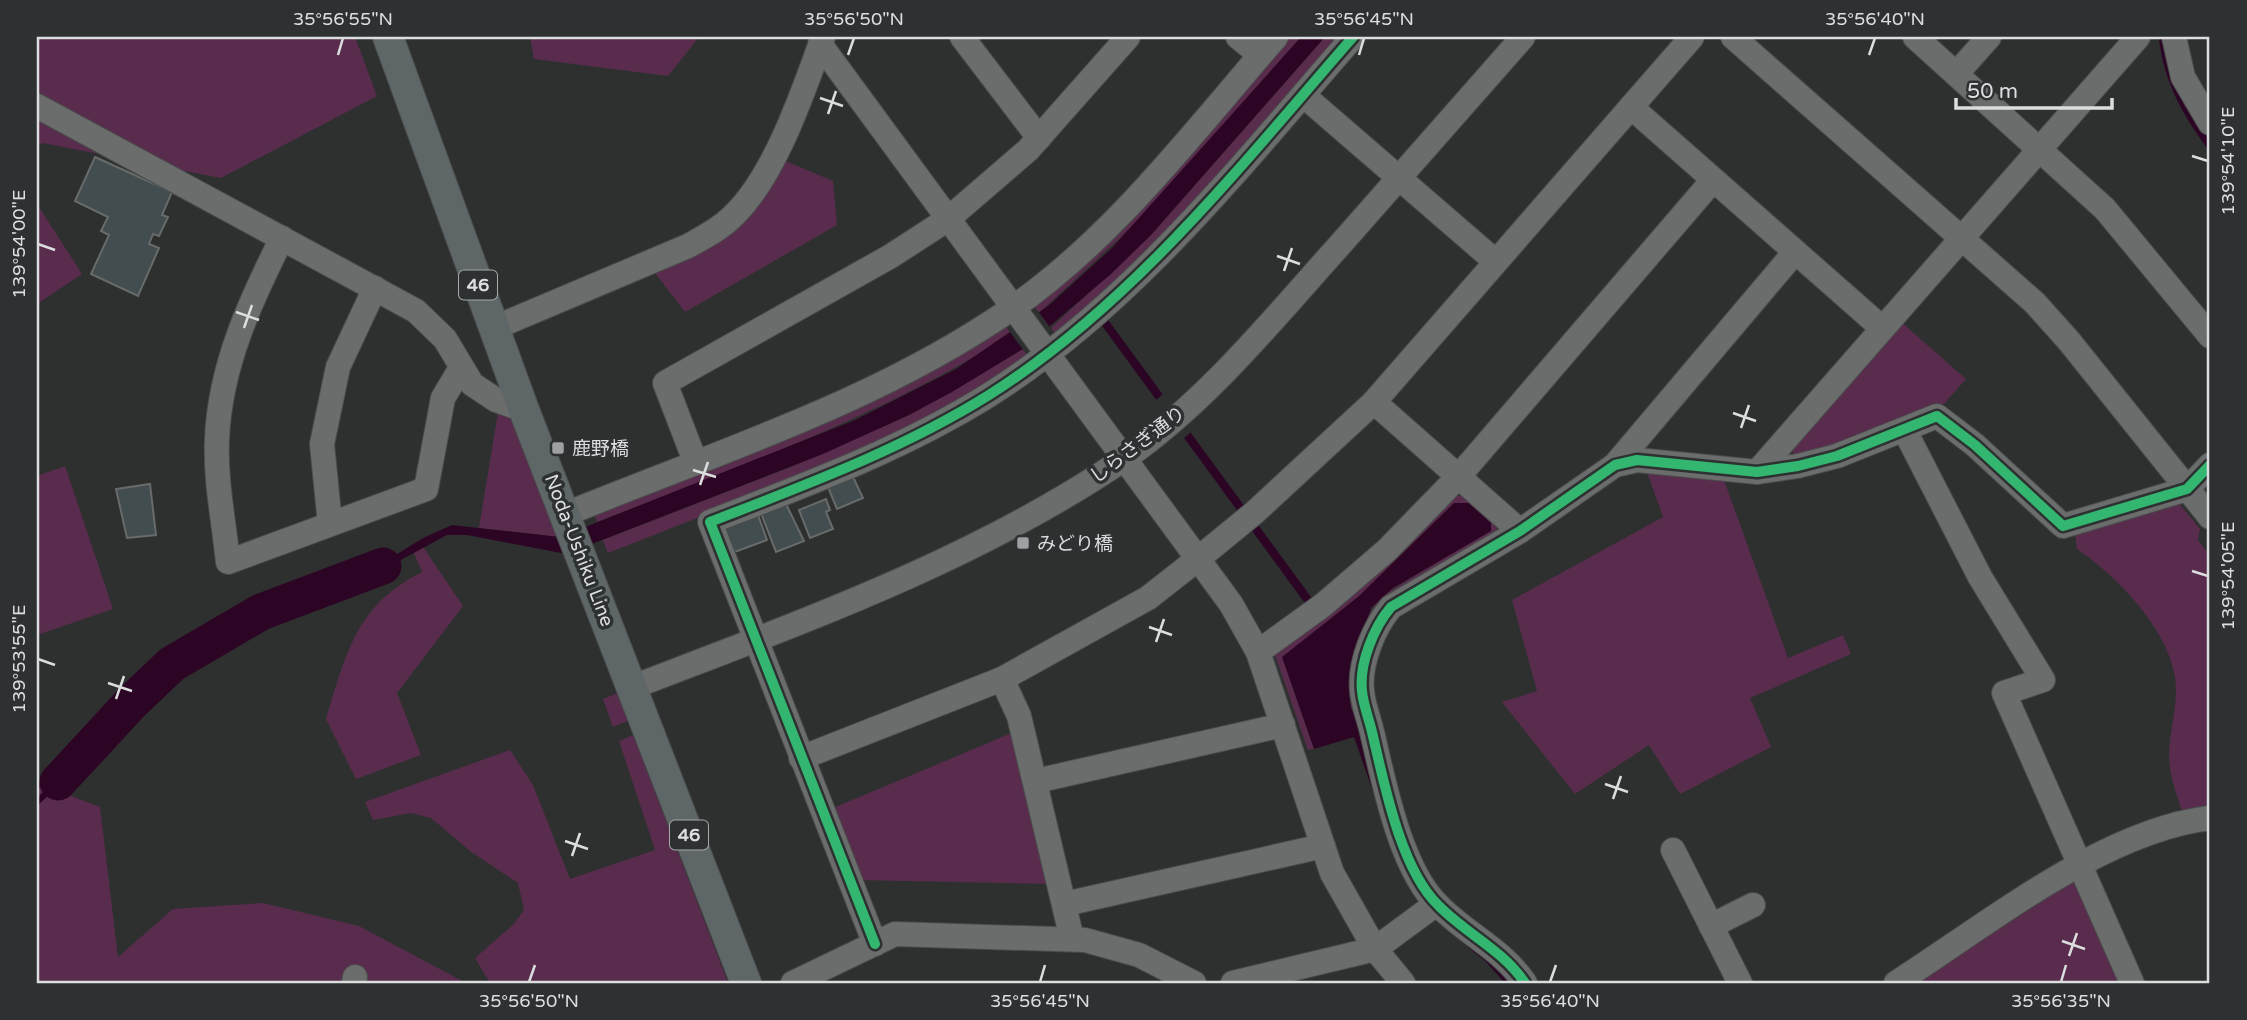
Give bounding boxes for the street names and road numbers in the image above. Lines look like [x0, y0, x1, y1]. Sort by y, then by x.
road number: 46 [459, 270, 497, 300]
street label: しらさぎ通り [1085, 402, 1190, 488]
street label: Noda-Ushiku Line [540, 471, 618, 630]
road number: 46 [670, 820, 708, 850]

